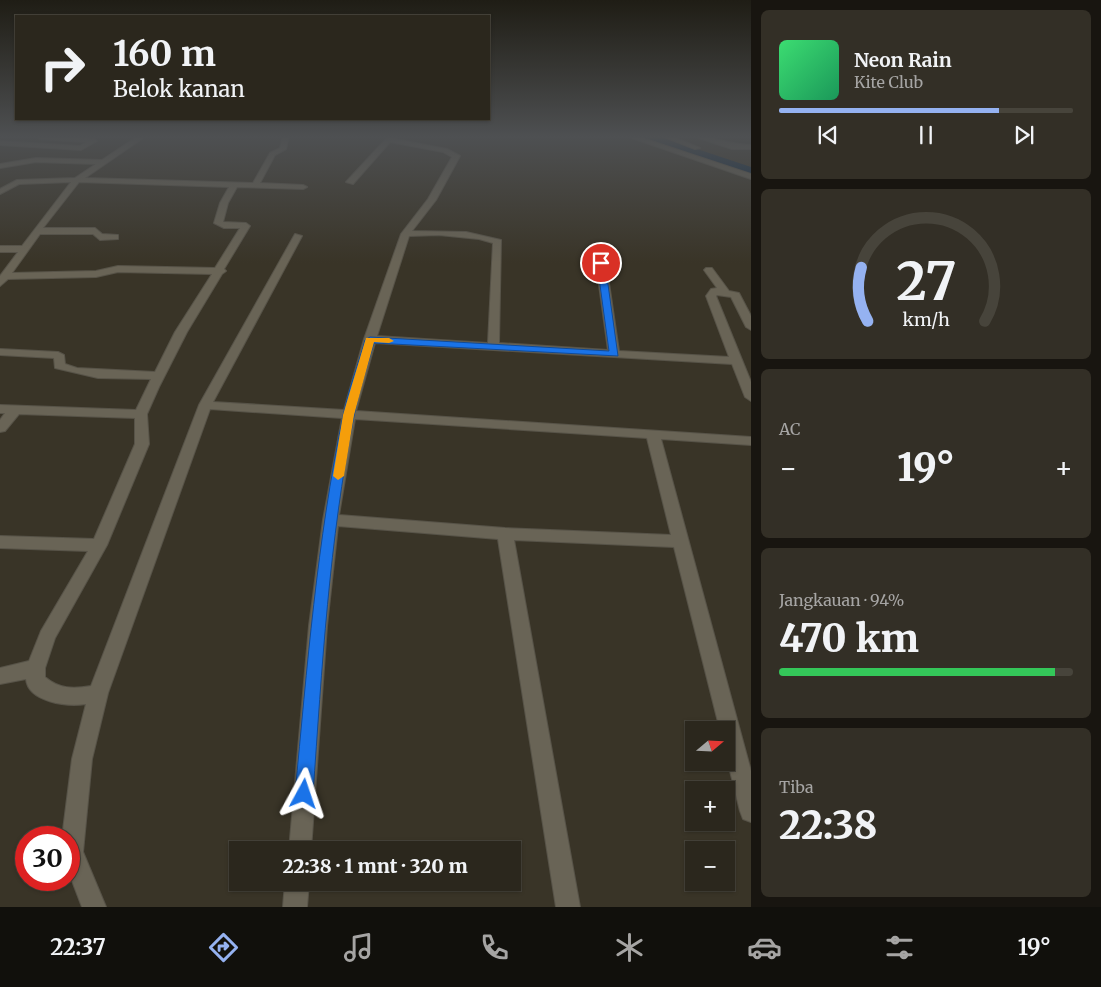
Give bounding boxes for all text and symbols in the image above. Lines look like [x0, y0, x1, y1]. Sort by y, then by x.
text: 160 m [113, 32, 216, 76]
icon: right [30, 35, 95, 100]
text: Neon Rain [854, 48, 952, 72]
text: Kite Club [854, 72, 923, 92]
text: Belok kanan [113, 75, 245, 103]
icon: previous [814, 121, 842, 149]
icon: pause [912, 121, 940, 149]
icon: next [1010, 121, 1038, 149]
pin [580, 242, 622, 284]
icon: arrive [587, 249, 615, 277]
text: 27 [896, 249, 956, 314]
text: km/h [902, 308, 950, 331]
text: AC [779, 419, 801, 439]
text: 19° [897, 444, 955, 491]
text: − [779, 450, 798, 486]
text: + [1054, 450, 1073, 486]
text: Jangkauan · 94% [779, 590, 904, 610]
text: 470 km [779, 615, 919, 662]
north arrow [685, 721, 735, 771]
map controls [685, 721, 735, 891]
position arrow [277, 767, 329, 819]
text: Tiba [779, 777, 814, 797]
button: + [685, 781, 735, 831]
text: 22:38 [779, 802, 878, 849]
speed limit sign: 30 [15, 826, 80, 891]
button: − [685, 841, 735, 891]
text: 22:38 · 1 mnt · 320 m [282, 854, 468, 878]
icon: directions [206, 930, 241, 965]
icon: music [341, 930, 376, 965]
icon: phone [477, 930, 512, 965]
icon: climate [612, 930, 647, 965]
icon: car [747, 930, 782, 965]
icon: filters [882, 930, 917, 965]
text: 22:37 [50, 933, 106, 961]
text: 19° [1018, 933, 1051, 961]

